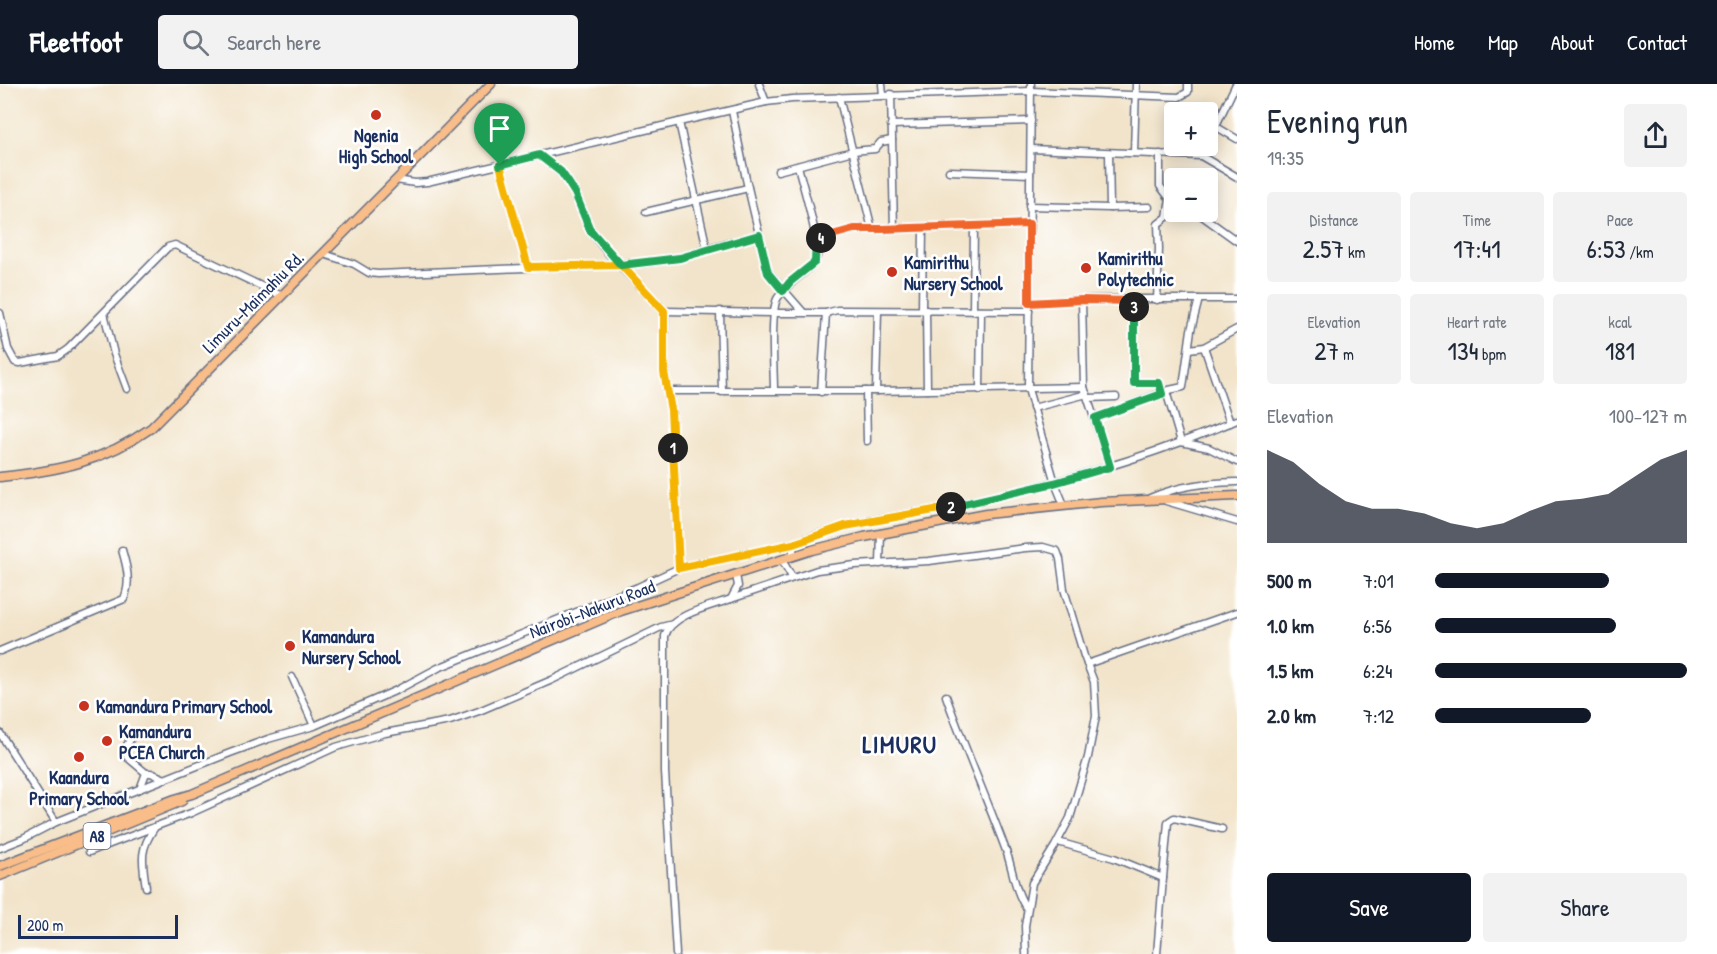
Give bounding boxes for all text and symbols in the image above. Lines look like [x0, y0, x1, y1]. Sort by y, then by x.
search box [158, 15, 578, 69]
text: Fleetfoot [30, 23, 122, 61]
icon: search [179, 26, 212, 59]
text: Search here [227, 27, 321, 57]
text: Home [1414, 28, 1455, 57]
text: Map [1488, 28, 1518, 57]
text: About [1551, 28, 1594, 57]
text: Contact [1627, 28, 1687, 57]
text: Evening run [1267, 99, 1408, 143]
map controls [1164, 102, 1218, 222]
button: + [1164, 102, 1218, 156]
pin [474, 103, 525, 165]
button: share [1624, 104, 1687, 167]
marker: Ngenia High School [369, 108, 383, 122]
icon: arrive [483, 112, 516, 145]
place label: Ngenia High School [339, 123, 414, 170]
text: 19:35 [1267, 144, 1304, 171]
button: − [1164, 168, 1218, 222]
text: Distance [1310, 209, 1358, 231]
text: Time [1463, 209, 1491, 231]
text: Pace [1607, 209, 1633, 231]
pin: 4 [806, 223, 836, 253]
text: 4 [818, 227, 824, 249]
text: 2.57 [1303, 231, 1344, 266]
text: 17:41 [1453, 231, 1501, 266]
text: 6:53 [1586, 231, 1626, 266]
text: km [1344, 241, 1365, 263]
text: /km [1626, 241, 1654, 263]
street label: Limuru-Maimahiu Rd. [197, 246, 309, 358]
place label: Kamirithu Polytechnic [1098, 246, 1174, 293]
place label: Kamirithu Nursery School [904, 250, 1004, 297]
marker: Kamirithu Polytechnic [1079, 261, 1093, 275]
marker: Kamirithu Nursery School [885, 265, 899, 279]
pin: 3 [1119, 292, 1149, 322]
text: 3 [1130, 296, 1138, 318]
text: Elevation [1307, 311, 1361, 333]
text: Heart rate [1447, 311, 1507, 333]
text: kcal [1608, 311, 1632, 333]
text: 27 [1314, 333, 1339, 368]
text: 134 [1448, 333, 1478, 368]
text: 181 [1605, 333, 1635, 368]
text: m [1339, 343, 1354, 365]
text: bpm [1478, 343, 1506, 365]
text: Elevation [1267, 402, 1333, 429]
text: 100–127 m [1609, 402, 1687, 429]
pin: 1 [658, 433, 688, 463]
text: 1 [670, 437, 676, 459]
pin: 2 [936, 492, 966, 522]
text: 2 [947, 496, 955, 518]
text: 500 m [1267, 567, 1312, 594]
text: 7:01 [1363, 567, 1394, 594]
street label: Nairobi-Nakuru Road [526, 574, 658, 644]
text: 1.0 km [1267, 612, 1314, 639]
text: 6:56 [1363, 612, 1392, 639]
place label: Kamandura Nursery School [302, 624, 402, 671]
marker: Kamandura Nursery School [283, 639, 297, 653]
text: 1.5 km [1267, 657, 1314, 684]
text: 6:24 [1363, 657, 1392, 684]
place label: Kamandura Primary School [96, 694, 273, 720]
marker: Kamandura Primary School [77, 699, 91, 713]
text: 2.0 km [1267, 702, 1316, 729]
text: 7:12 [1363, 702, 1394, 729]
place label: Kamandura PCEA Church [119, 719, 205, 765]
district label: LIMURU [862, 728, 938, 760]
marker: Kamandura PCEA Church [100, 734, 114, 748]
marker: Kaandura Primary School [72, 750, 86, 764]
place label: Kaandura Primary School [29, 765, 130, 812]
road number: A8 [84, 823, 110, 849]
button: Save [1267, 873, 1471, 942]
button: Share [1483, 873, 1687, 942]
scale bar [18, 912, 178, 940]
text: 200 m [27, 914, 63, 936]

